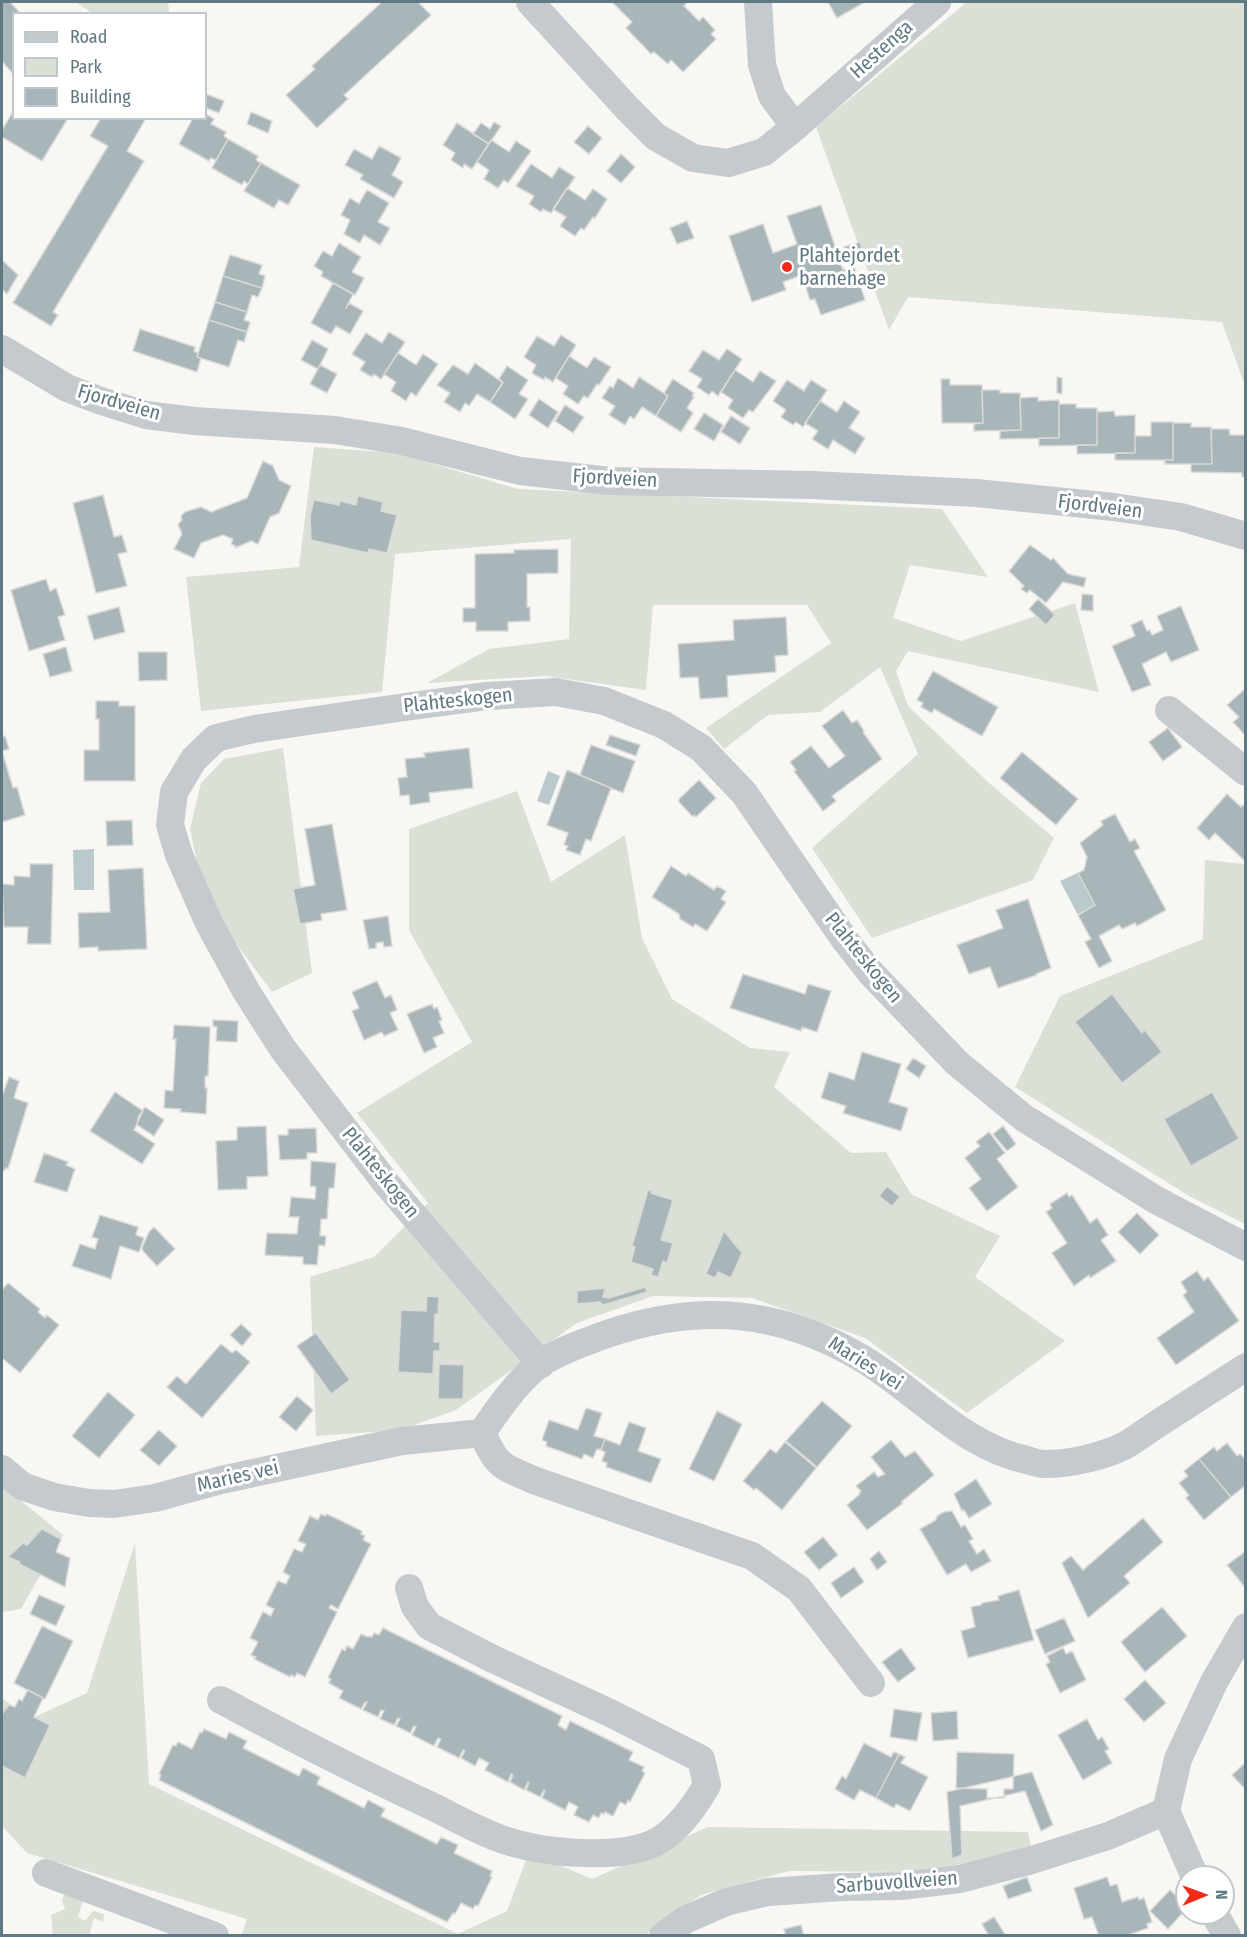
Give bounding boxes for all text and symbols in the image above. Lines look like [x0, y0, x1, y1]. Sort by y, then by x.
legend [12, 12, 207, 120]
street label: Hestenga [846, 16, 918, 84]
text: Road [70, 26, 107, 48]
text: Park [70, 56, 102, 78]
text: Building [70, 86, 131, 108]
place label: Plahtejordet barnehage [799, 244, 900, 291]
marker: Plahtejordet barnehage [780, 260, 794, 274]
street label: Fjordveien [75, 380, 163, 426]
street label: Fjordveien [572, 465, 658, 493]
street label: Fjordveien [1056, 490, 1144, 524]
street label: Plahteskogen [402, 683, 514, 719]
street label: Plahteskogen [819, 908, 907, 1008]
street label: Plahteskogen [336, 1123, 424, 1223]
street label: Maries vei [823, 1332, 907, 1396]
street label: Maries vei [195, 1456, 281, 1498]
north arrow [1175, 1865, 1235, 1925]
street label: Sarbuvollveien [835, 1867, 959, 1899]
text: N [1212, 1890, 1231, 1900]

